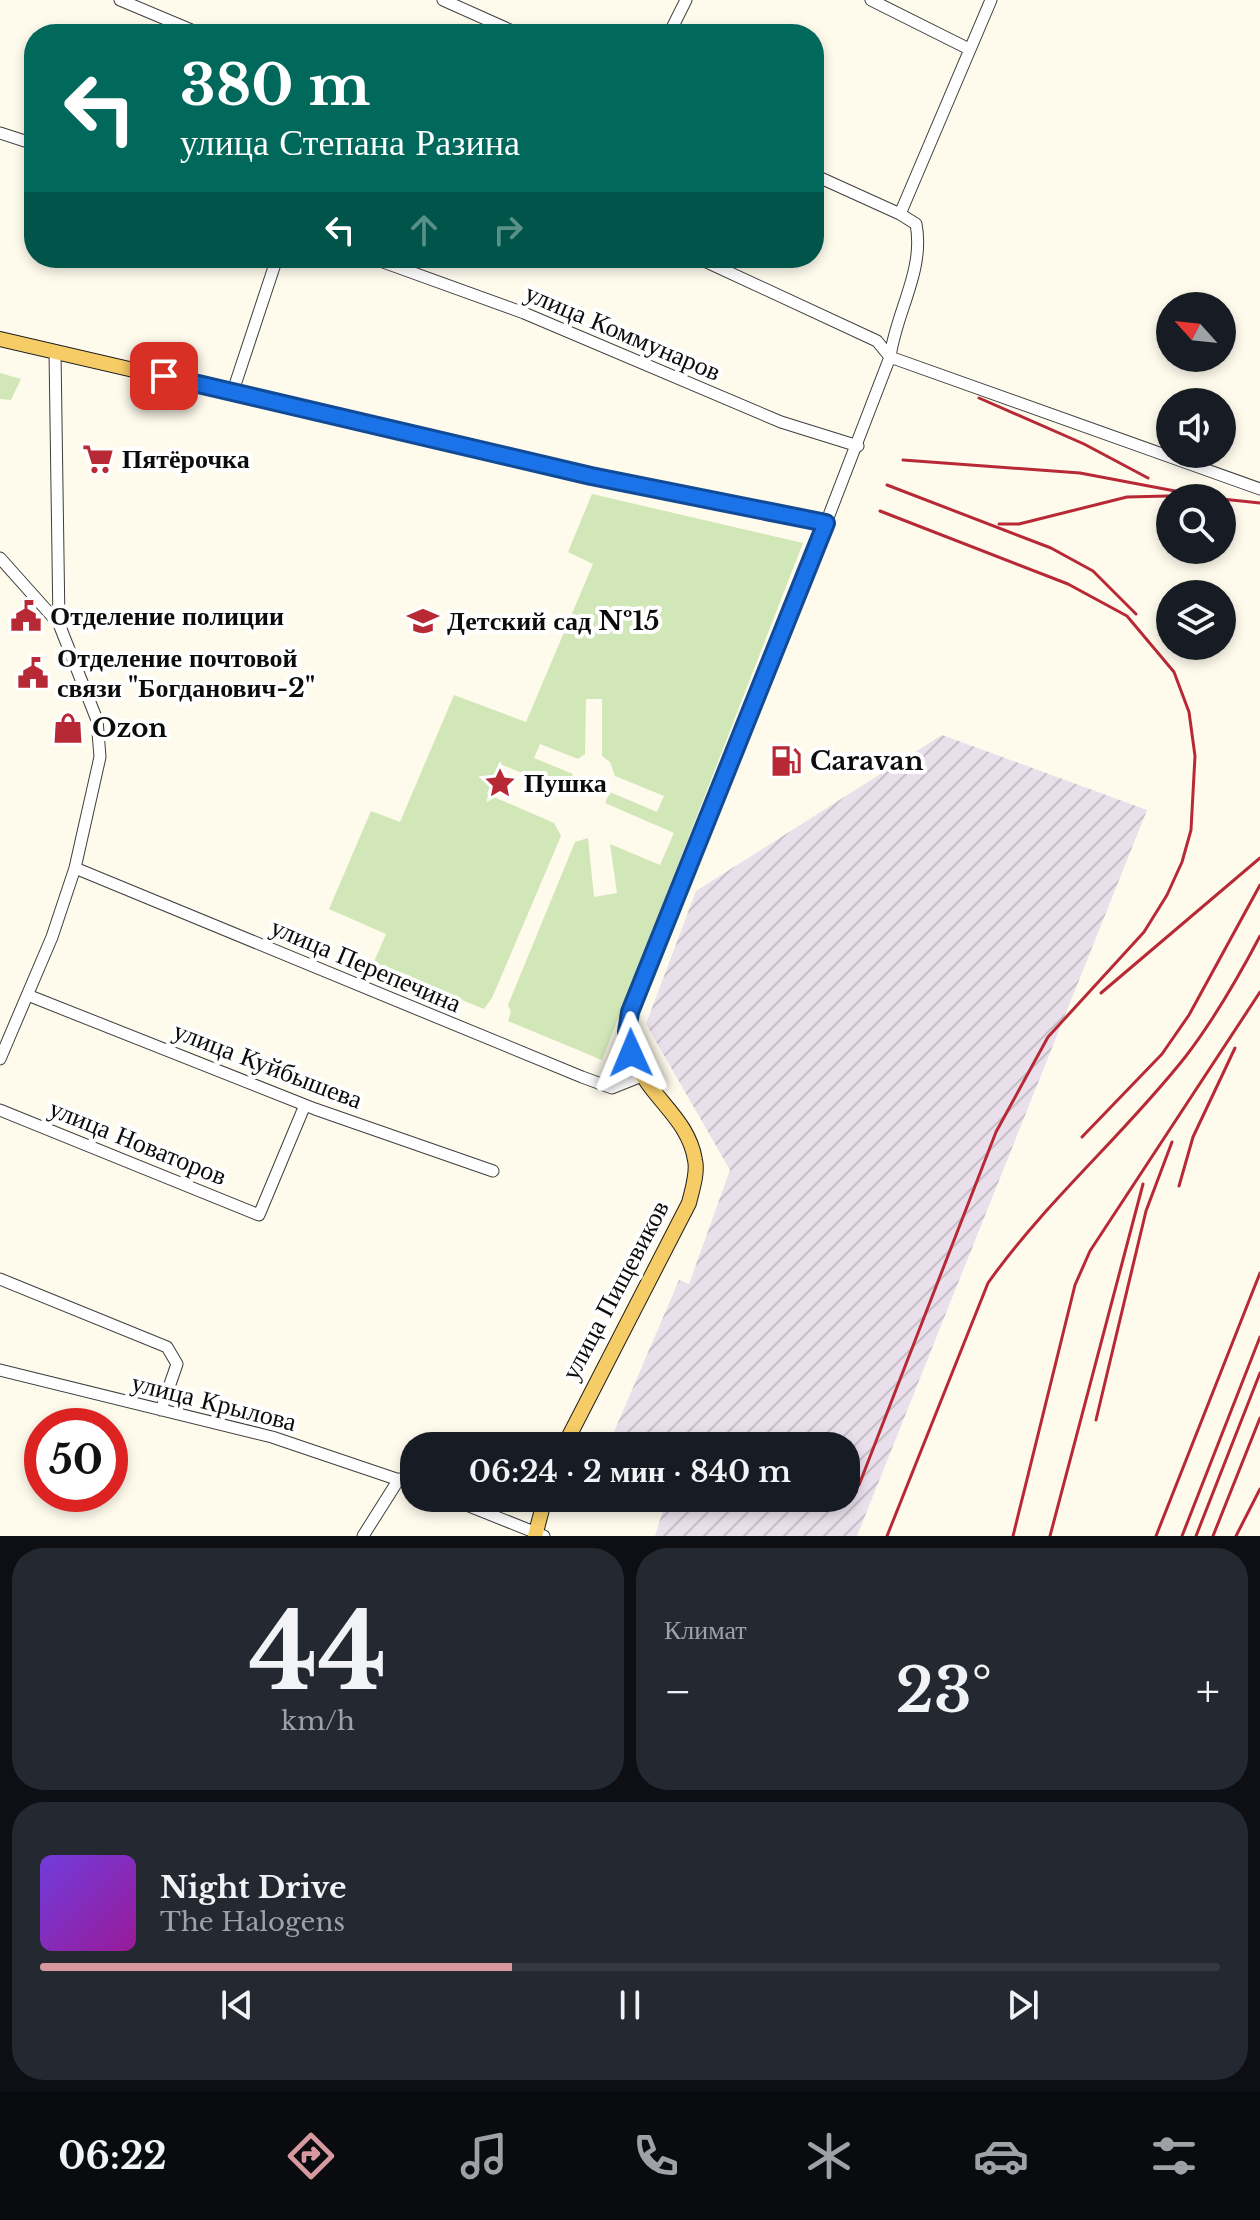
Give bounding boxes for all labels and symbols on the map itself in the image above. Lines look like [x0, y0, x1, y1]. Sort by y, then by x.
street label: улица Коммунаров [520, 276, 726, 388]
north arrow [1156, 292, 1236, 372]
pin [130, 342, 198, 410]
supermarket icon: Пятёрочка [81, 442, 115, 476]
place label: Пятёрочка [122, 443, 250, 475]
public building icon: Отделение полиции [9, 599, 43, 633]
place label: Отделение полиции [50, 600, 284, 632]
school or university icon: Детский сад №15 [406, 604, 440, 638]
place label: Детский сад №15 [447, 605, 659, 637]
place label: Отделение почтовой связи "Богданович-2" [57, 642, 315, 704]
public building icon: Отделение почтовой связи "Богданович-2" [16, 656, 50, 690]
shop icon: Ozon [51, 711, 85, 745]
place label: Ozon [92, 712, 167, 744]
fuel station icon: Caravan [769, 744, 803, 778]
place label: Caravan [810, 745, 923, 777]
place icon: Пушка [483, 766, 517, 800]
place label: Пушка [524, 767, 607, 799]
street label: улица Перепечина [266, 910, 466, 1020]
position arrow [589, 1011, 673, 1095]
street label: улица Куйбышева [169, 1014, 367, 1116]
street label: улица Новаторов [45, 1092, 231, 1192]
street label: улица Пищевиков [554, 1195, 676, 1385]
street label: улица Крылова [128, 1366, 300, 1438]
speed limit sign: 50 [24, 1408, 128, 1512]

